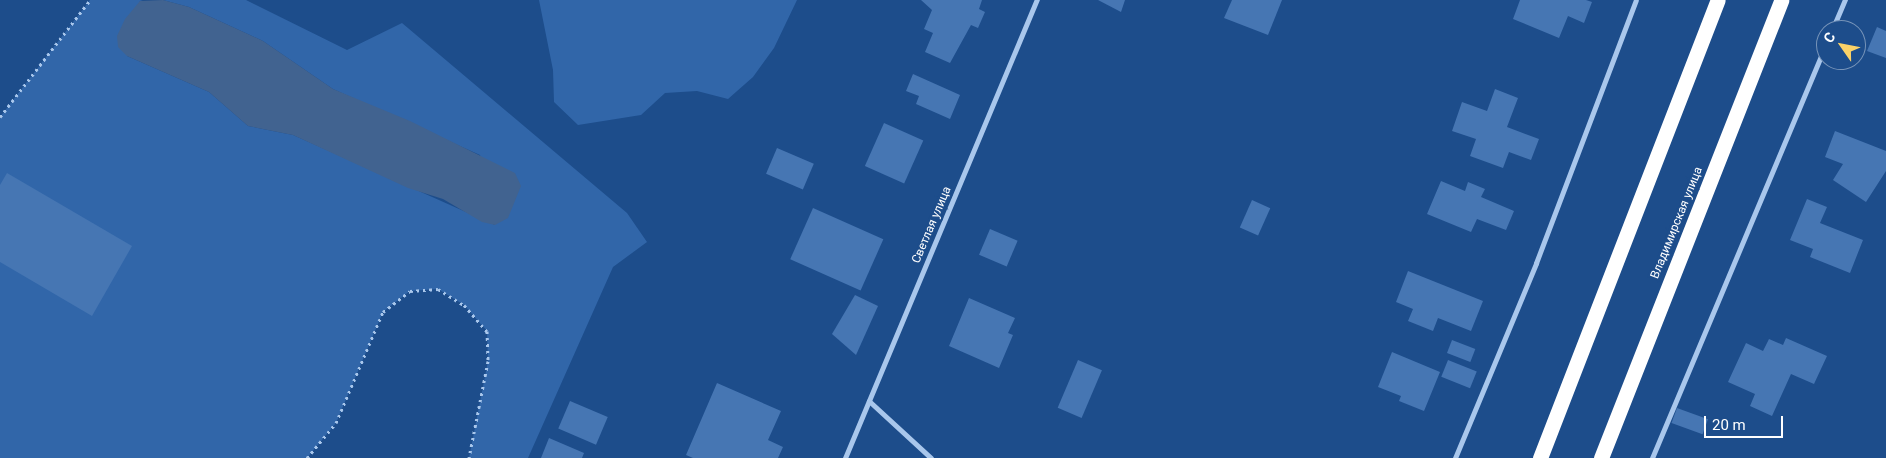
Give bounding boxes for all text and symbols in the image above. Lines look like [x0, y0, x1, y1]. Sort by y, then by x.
north arrow [1816, 20, 1866, 70]
text: С [1820, 29, 1838, 46]
street label: Владимирская улица [1648, 165, 1706, 281]
street label: Светлая улица [909, 184, 955, 266]
scale bar [1706, 406, 1785, 438]
text: 20 m [1712, 416, 1746, 434]

